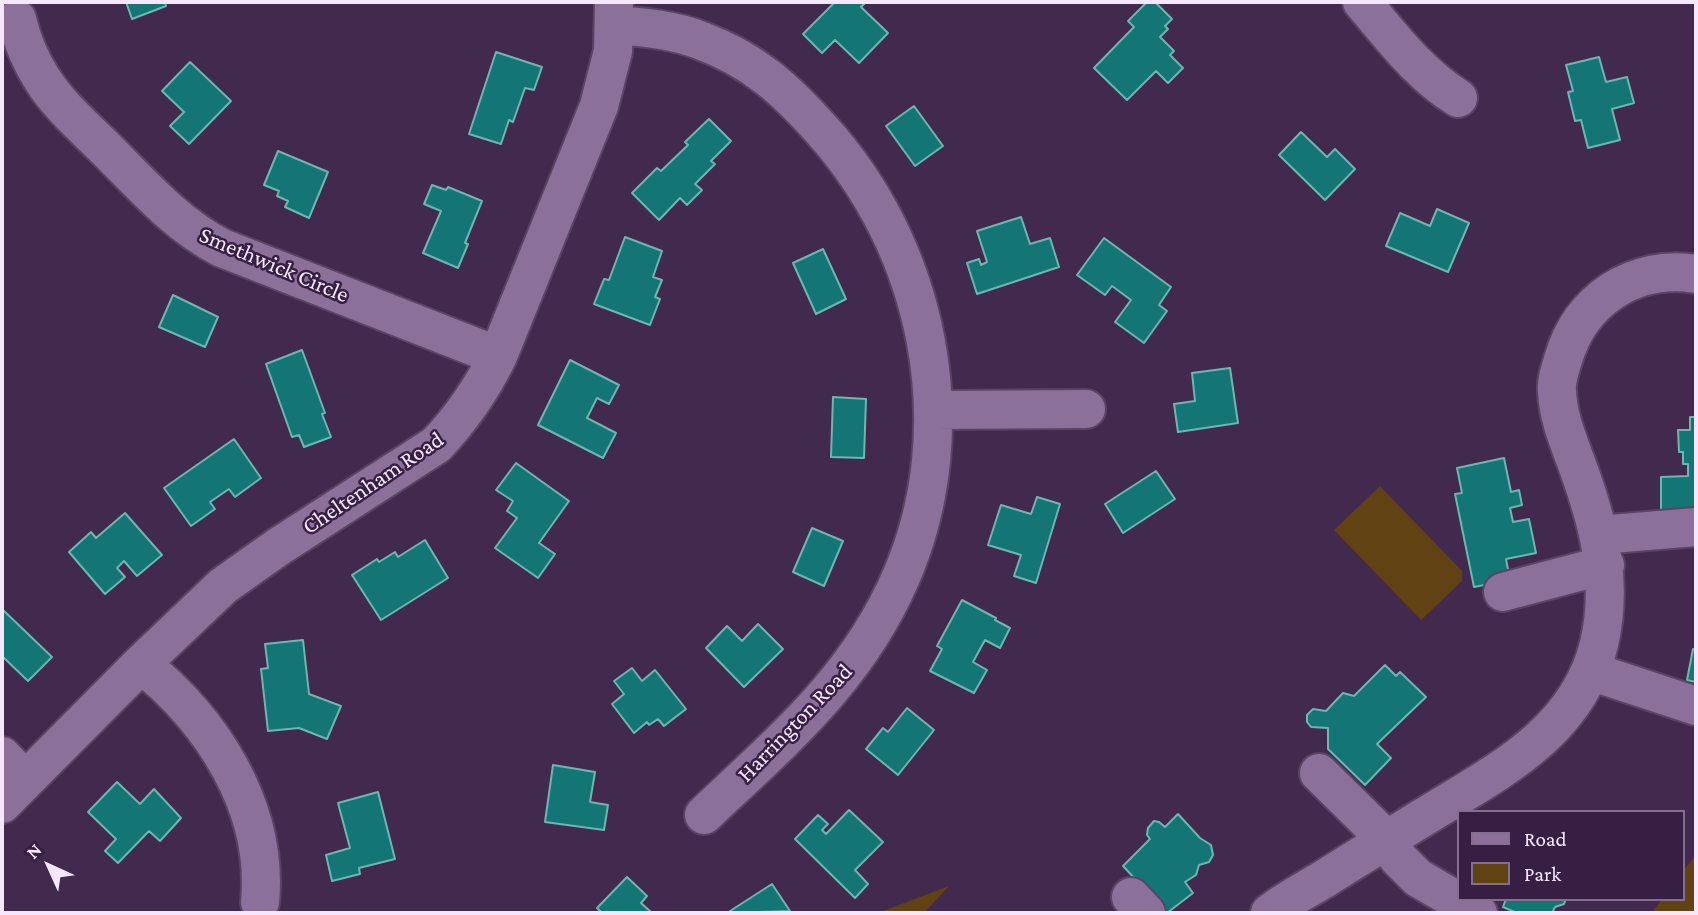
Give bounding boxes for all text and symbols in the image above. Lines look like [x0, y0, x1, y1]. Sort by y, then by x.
street label: Smethwick Circle [195, 221, 353, 309]
street label: Cheltenham Road [297, 426, 449, 540]
street label: Harrington Road [732, 658, 858, 788]
legend [1456, 810, 1684, 901]
text: Road [1524, 827, 1567, 851]
north arrow [14, 831, 84, 901]
text: N [22, 839, 46, 863]
text: Park [1524, 862, 1561, 886]

